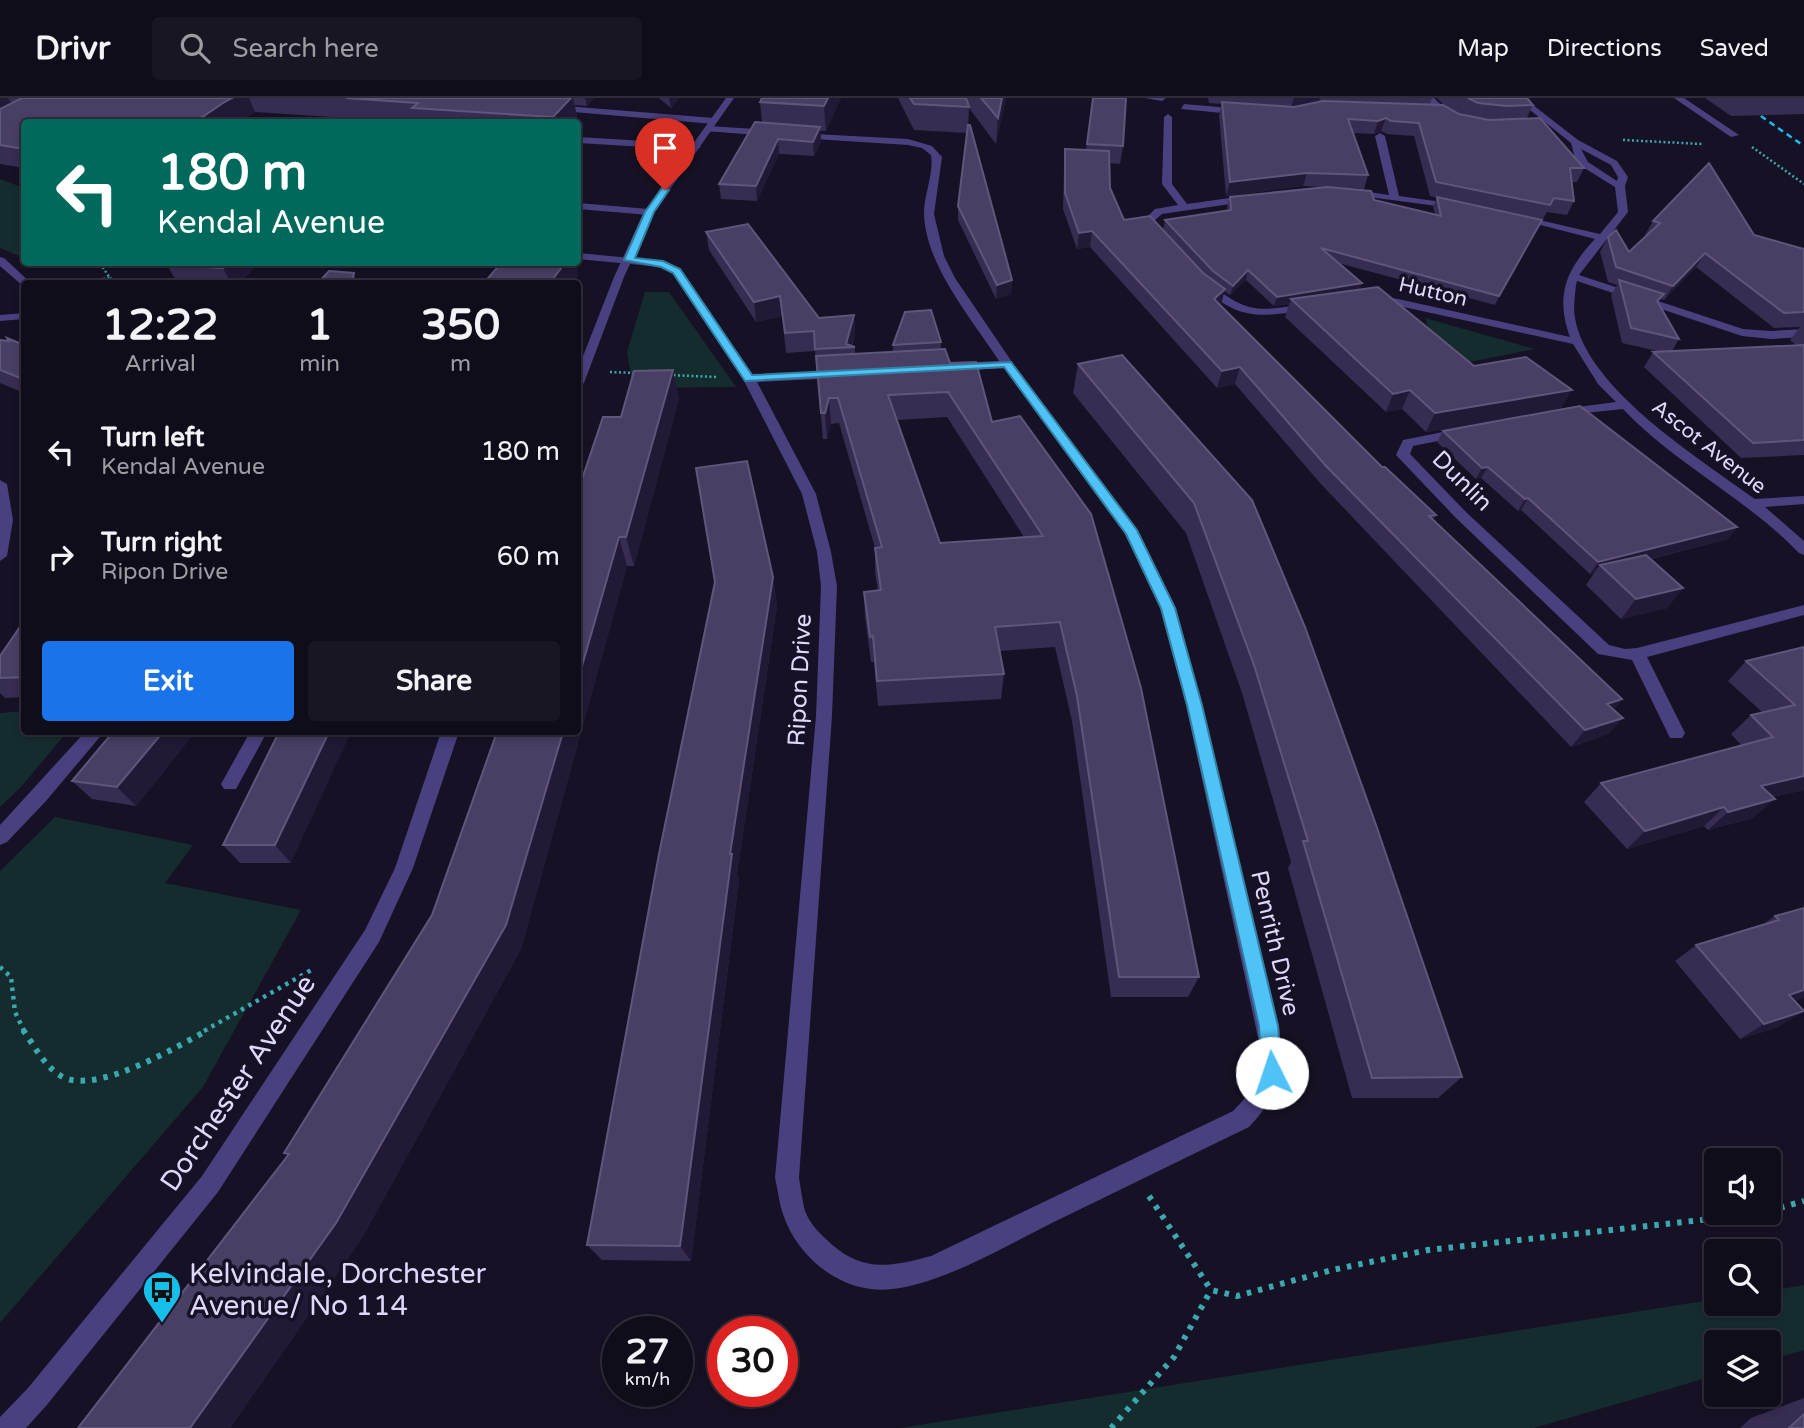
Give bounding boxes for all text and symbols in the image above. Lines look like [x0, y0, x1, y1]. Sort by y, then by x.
search box [152, 17, 642, 80]
text: Drivr [35, 29, 110, 68]
icon: search [176, 29, 214, 67]
text: Search here [232, 33, 379, 64]
text: Map [1457, 34, 1509, 63]
text: Directions [1547, 34, 1662, 63]
text: Saved [1700, 34, 1769, 63]
pin [635, 118, 695, 190]
icon: arrive [646, 129, 684, 167]
text: 180 m [157, 144, 307, 203]
icon: left [42, 147, 133, 238]
text: Kendal Avenue [157, 204, 385, 242]
street label: Hutton [1396, 272, 1470, 312]
text: 12:22 [102, 300, 218, 351]
text: 1 [306, 300, 333, 351]
text: 350 [421, 300, 500, 351]
text: Arrival [125, 350, 196, 378]
text: min [299, 350, 340, 378]
text: m [450, 350, 471, 378]
street label: Ascot Avenue [1647, 395, 1771, 499]
text: Turn left [101, 422, 204, 453]
icon: left [42, 433, 80, 471]
text: 180 m [480, 436, 560, 467]
street label: Dunlin [1426, 445, 1498, 517]
text: Kendal Avenue [101, 453, 265, 481]
text: Turn right [101, 527, 222, 558]
icon: right [42, 538, 80, 576]
text: 60 m [497, 541, 560, 572]
text: Ripon Drive [101, 558, 228, 586]
street label: Ripon Drive [782, 613, 818, 747]
button: Exit [42, 641, 294, 721]
button: Share [308, 641, 560, 721]
street label: Penrith Drive [1244, 867, 1306, 1019]
street label: Dorchester Avenue [153, 968, 323, 1198]
position arrow [1235, 1036, 1309, 1110]
map controls [1704, 1148, 1781, 1407]
button: sound [1704, 1148, 1781, 1225]
button: search [1704, 1239, 1781, 1316]
place label: Kelvindale, Dorchester Avenue/ No 114 [189, 1257, 487, 1323]
bus stop icon: Kelvindale, Dorchester Avenue/ No 114 [141, 1269, 183, 1324]
speed limit sign: 30 [707, 1316, 798, 1407]
button: layers [1704, 1330, 1781, 1407]
text: 27 [626, 1331, 669, 1373]
text: km/h [625, 1368, 670, 1390]

